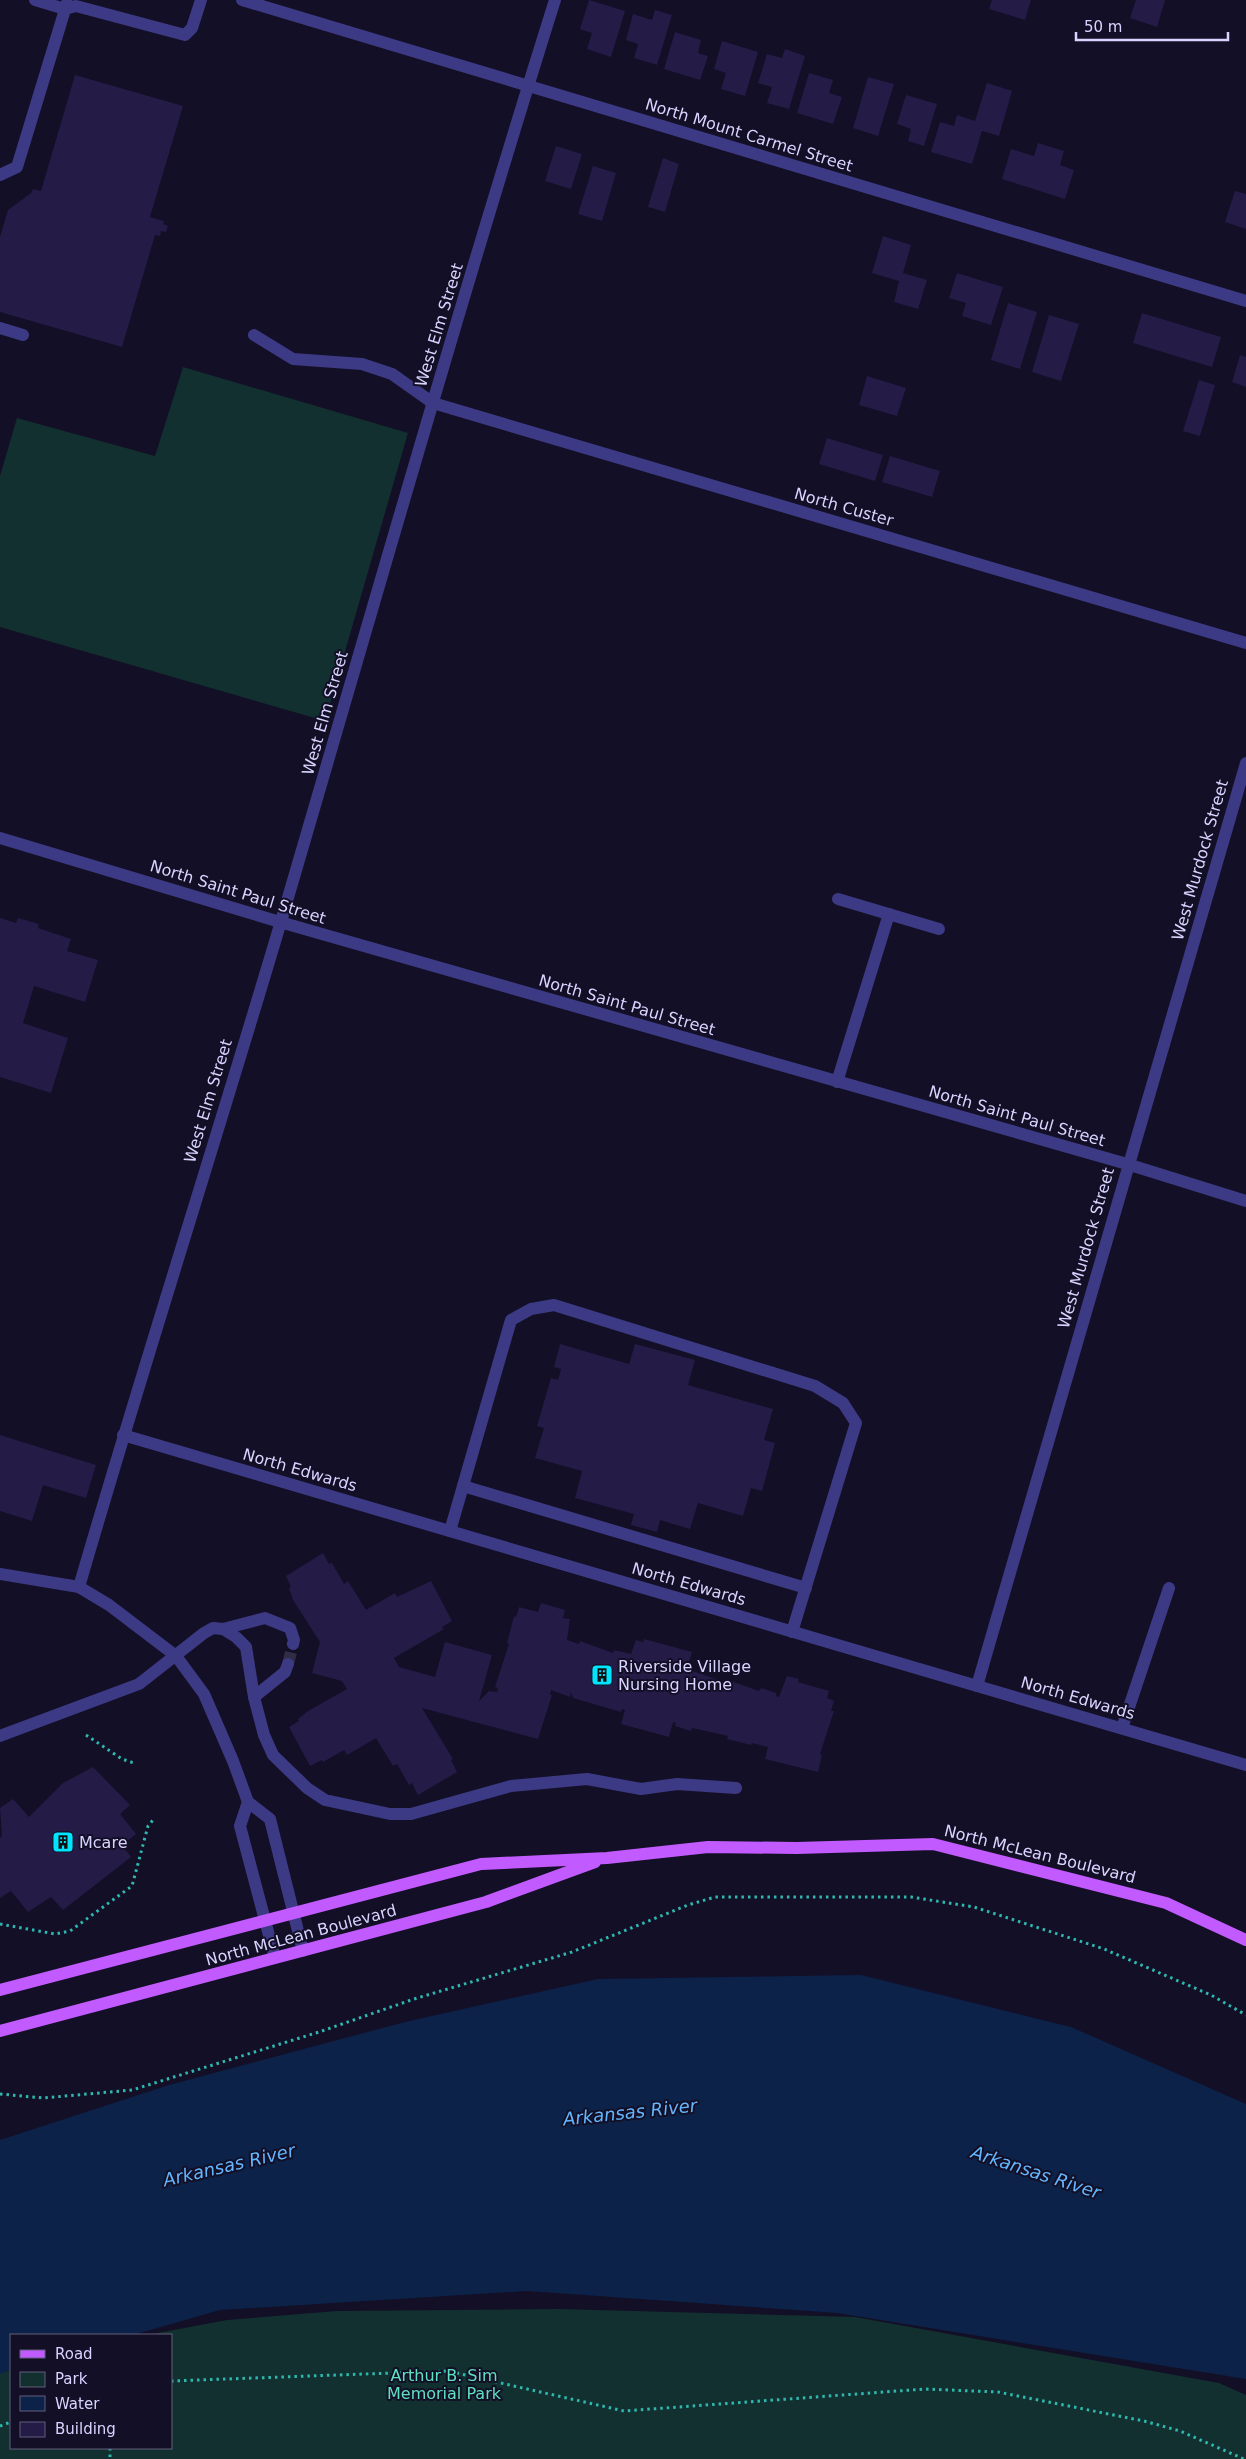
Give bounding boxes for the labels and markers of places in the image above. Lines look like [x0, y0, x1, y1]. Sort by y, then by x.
place label: Riverside Village Nursing Home [618, 1657, 751, 1694]
building icon: Riverside Village Nursing Home [590, 1663, 614, 1687]
building icon: Mcare [51, 1830, 75, 1854]
place label: Mcare [79, 1833, 127, 1852]

